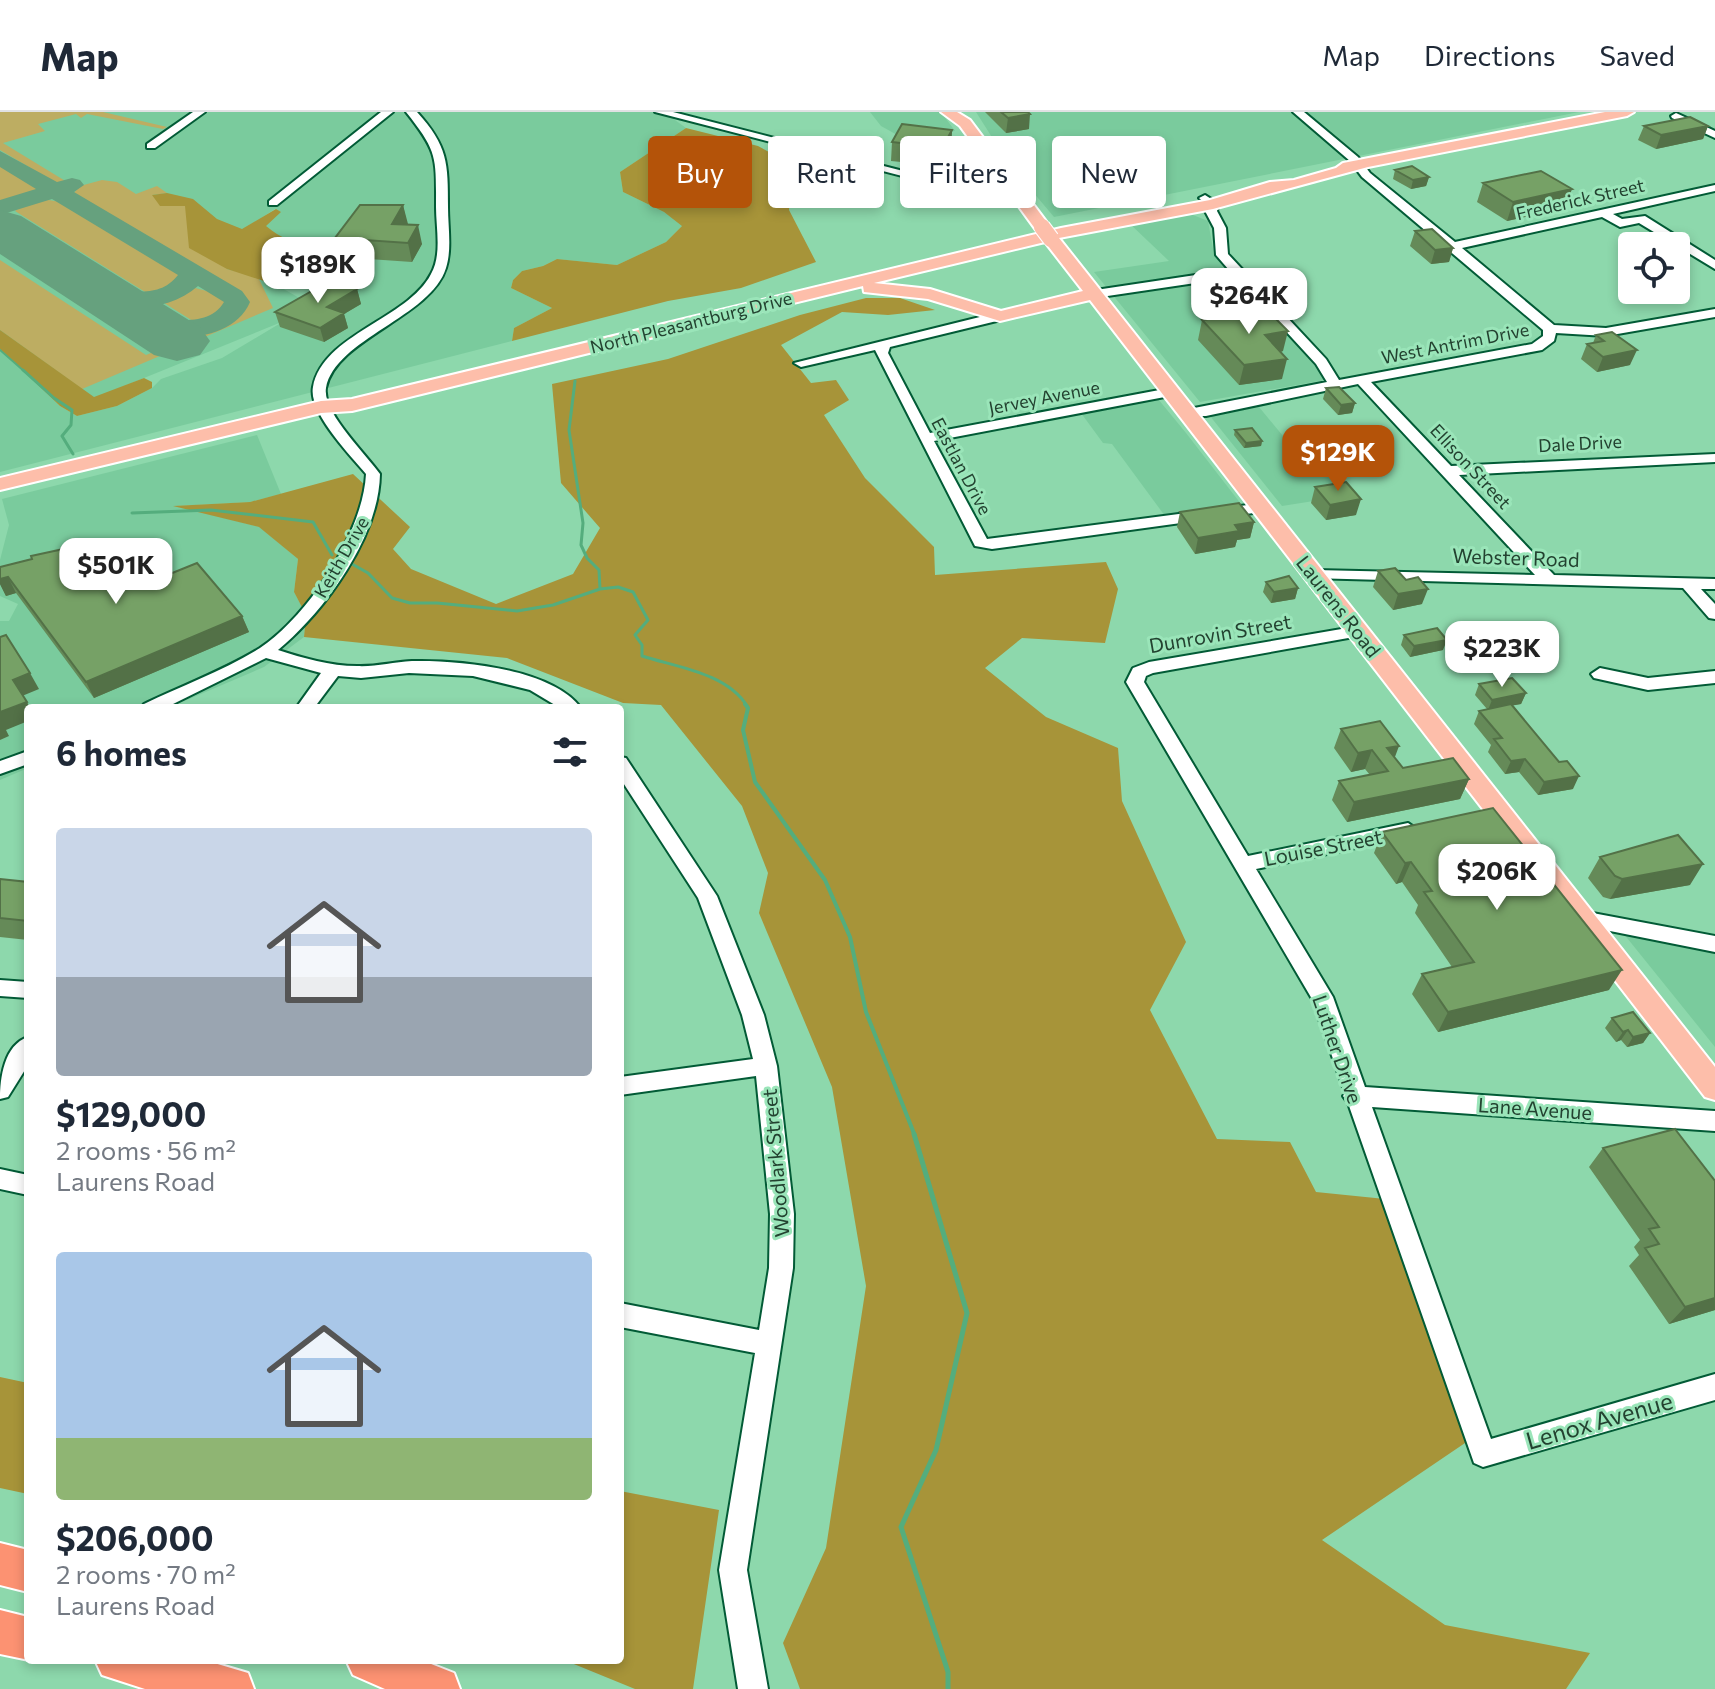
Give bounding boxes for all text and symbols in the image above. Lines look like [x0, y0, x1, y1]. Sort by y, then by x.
text: Map [40, 32, 119, 79]
text: Map [1322, 38, 1380, 72]
text: Directions [1424, 38, 1555, 72]
text: Saved [1599, 38, 1675, 72]
chip: Buy [648, 136, 752, 208]
chip: Rent [768, 136, 884, 208]
chip: Filters [900, 136, 1036, 208]
chip: New [1052, 136, 1166, 208]
street label: Frederick Street [1514, 174, 1646, 224]
map controls [1618, 232, 1690, 304]
button: locate [1618, 232, 1690, 304]
pin: $189K [262, 237, 374, 305]
text: $189K [280, 247, 357, 278]
pin: $264K [1193, 268, 1305, 336]
text: $264K [1209, 278, 1289, 309]
street label: North Pleasantburg Drive [588, 286, 794, 358]
street label: West Antrim Drive [1379, 318, 1531, 368]
street label: Jervey Avenue [987, 375, 1101, 419]
street label: Eastlan Drive [927, 414, 997, 518]
street label: Ellison Street [1426, 419, 1516, 513]
pin: $129K [1282, 425, 1394, 493]
street label: Dale Drive [1538, 430, 1622, 456]
text: $129K [1300, 435, 1376, 466]
street label: Keith Drive [309, 512, 373, 602]
pin: $501K [60, 538, 172, 606]
street label: Webster Road [1452, 543, 1580, 571]
text: $501K [77, 548, 155, 579]
street label: Laurens Road [1292, 550, 1386, 662]
street label: Dunrovin Street [1147, 609, 1293, 657]
pin: $223K [1446, 621, 1558, 689]
text: $223K [1463, 631, 1541, 662]
icon: filters [548, 730, 592, 774]
text: 6 homes [56, 731, 187, 773]
street label: Louise Street [1262, 824, 1384, 870]
pin: $206K [1441, 844, 1553, 912]
text: $206K [1456, 854, 1538, 885]
icon: home [252, 880, 396, 1024]
street label: Luther Drive [1308, 992, 1368, 1106]
street label: Woodlark Street [757, 1088, 793, 1238]
text: $129,000 [56, 1092, 206, 1134]
street label: Lane Avenue [1477, 1092, 1593, 1124]
text: 2 rooms · 56 m² [56, 1134, 236, 1165]
text: Laurens Road [56, 1165, 215, 1196]
icon: home [252, 1304, 396, 1448]
street label: Lenox Avenue [1522, 1385, 1676, 1455]
text: $206,000 [56, 1516, 214, 1558]
text: 2 rooms · 70 m² [56, 1558, 236, 1589]
text: Laurens Road [56, 1589, 215, 1620]

